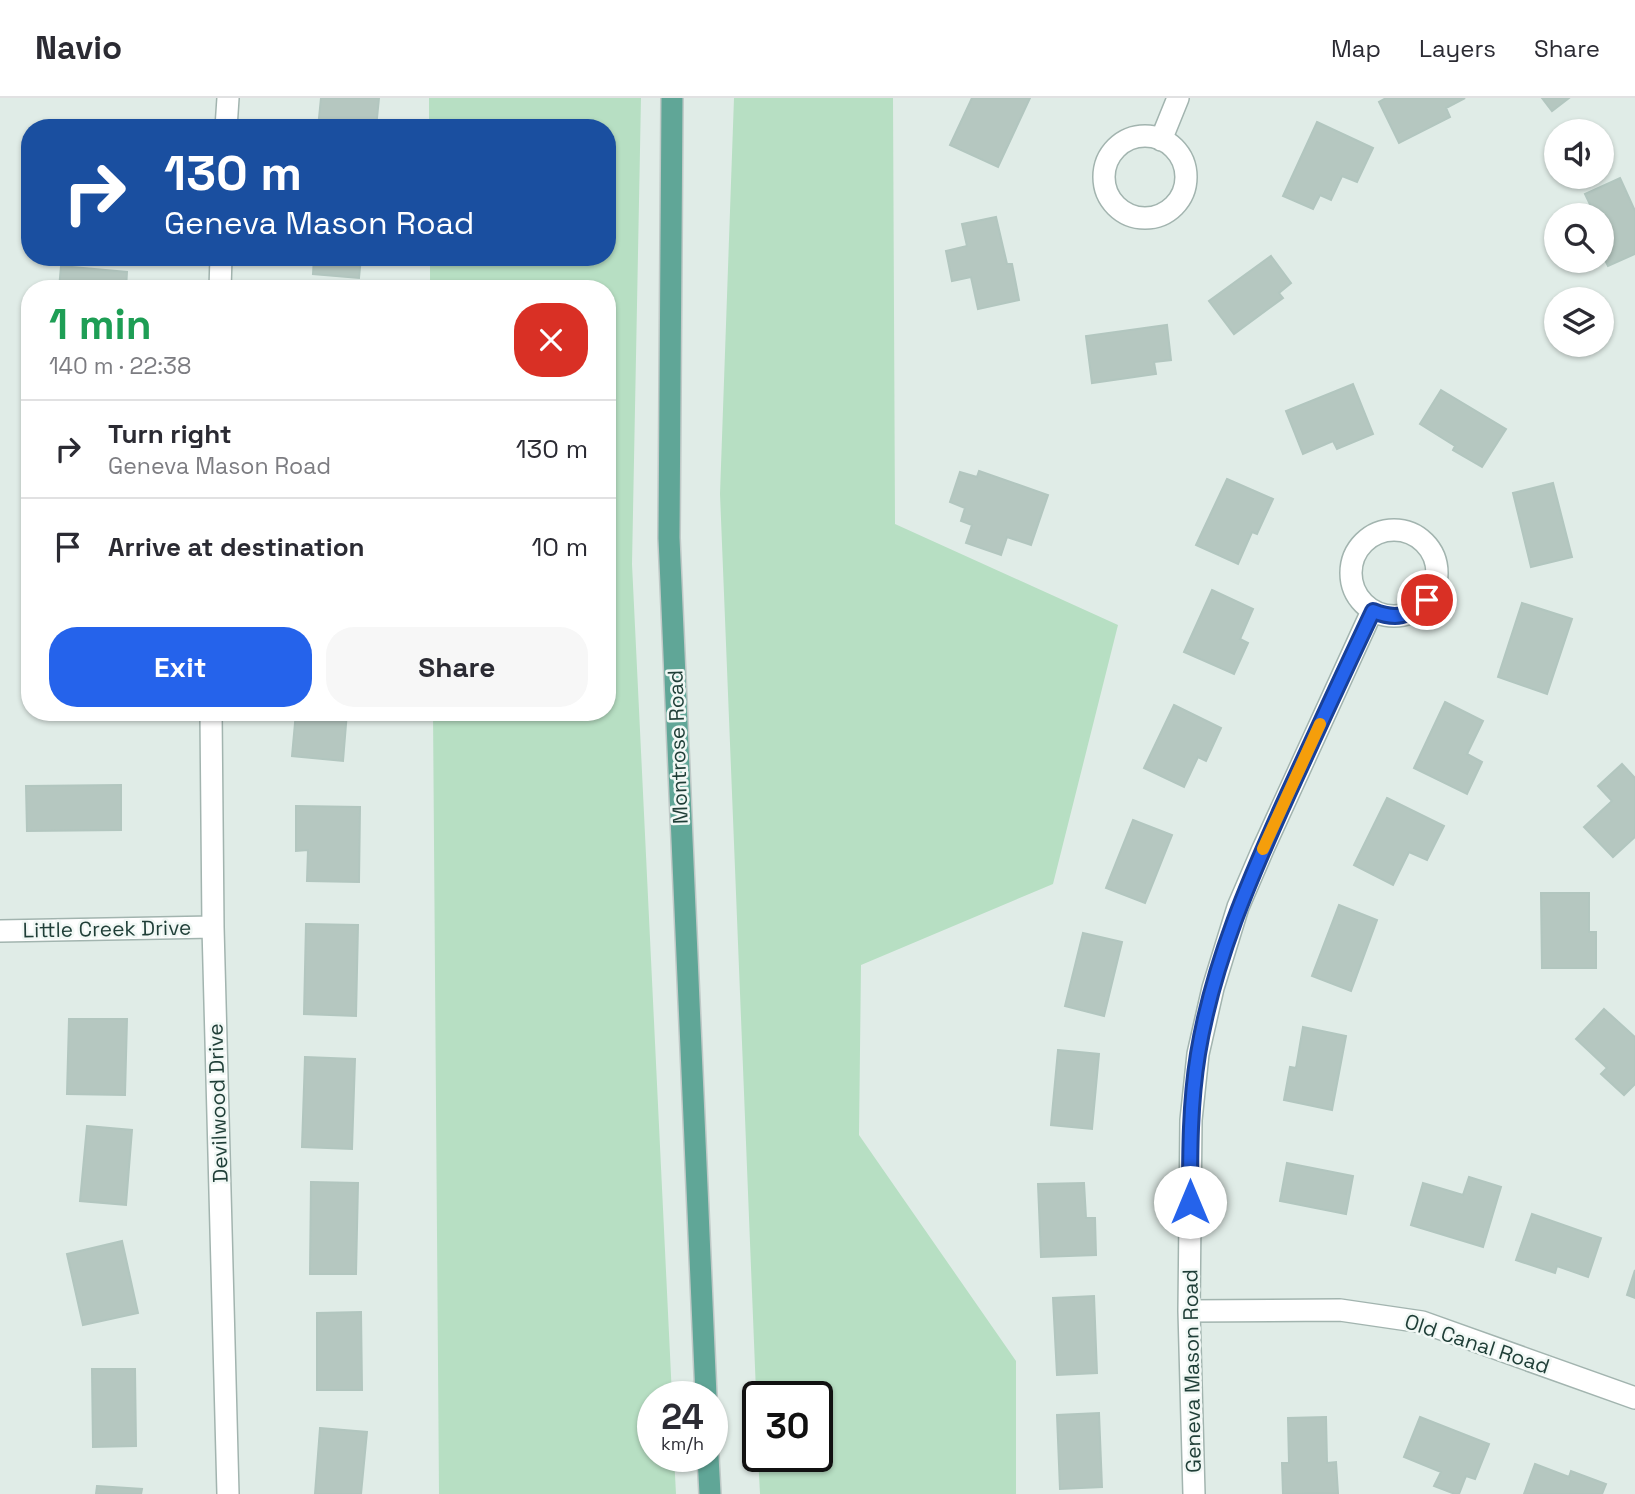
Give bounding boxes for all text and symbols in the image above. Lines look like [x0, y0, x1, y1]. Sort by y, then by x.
text: Navio [35, 27, 122, 69]
text: Map [1331, 33, 1381, 64]
text: Layers [1419, 33, 1496, 64]
text: Share [1534, 33, 1600, 64]
map controls [1544, 119, 1614, 357]
button: sound [1544, 119, 1614, 189]
text: 130 m [164, 142, 302, 204]
icon: right [49, 147, 140, 238]
text: Geneva Mason Road [164, 203, 474, 243]
button: search [1544, 203, 1614, 273]
button: layers [1544, 287, 1614, 357]
text: 1 min [49, 298, 152, 351]
button: close [514, 303, 588, 377]
text: 140 m · 22:38 [49, 351, 191, 381]
text: Turn right [108, 417, 232, 451]
icon: right [49, 430, 87, 468]
text: 130 m [516, 432, 588, 466]
text: Geneva Mason Road [108, 451, 331, 481]
icon: arrive [49, 528, 87, 566]
text: Arrive at destination [108, 530, 365, 564]
text: 10 m [531, 530, 588, 564]
pin [1397, 570, 1457, 630]
icon: arrive [1408, 581, 1446, 619]
button: Exit [49, 627, 312, 707]
button: Share [326, 627, 588, 707]
street label: Montrose Road [661, 669, 694, 825]
street label: Little Creek Drive [22, 914, 192, 943]
street label: Devilwood Drive [201, 1023, 234, 1183]
position arrow [1153, 1165, 1227, 1239]
street label: Geneva Mason Road [1176, 1269, 1207, 1473]
street label: Old Canal Road [1401, 1307, 1553, 1380]
speed limit sign: 30 [742, 1381, 833, 1472]
text: 24 [661, 1395, 704, 1439]
text: km/h [661, 1432, 704, 1455]

